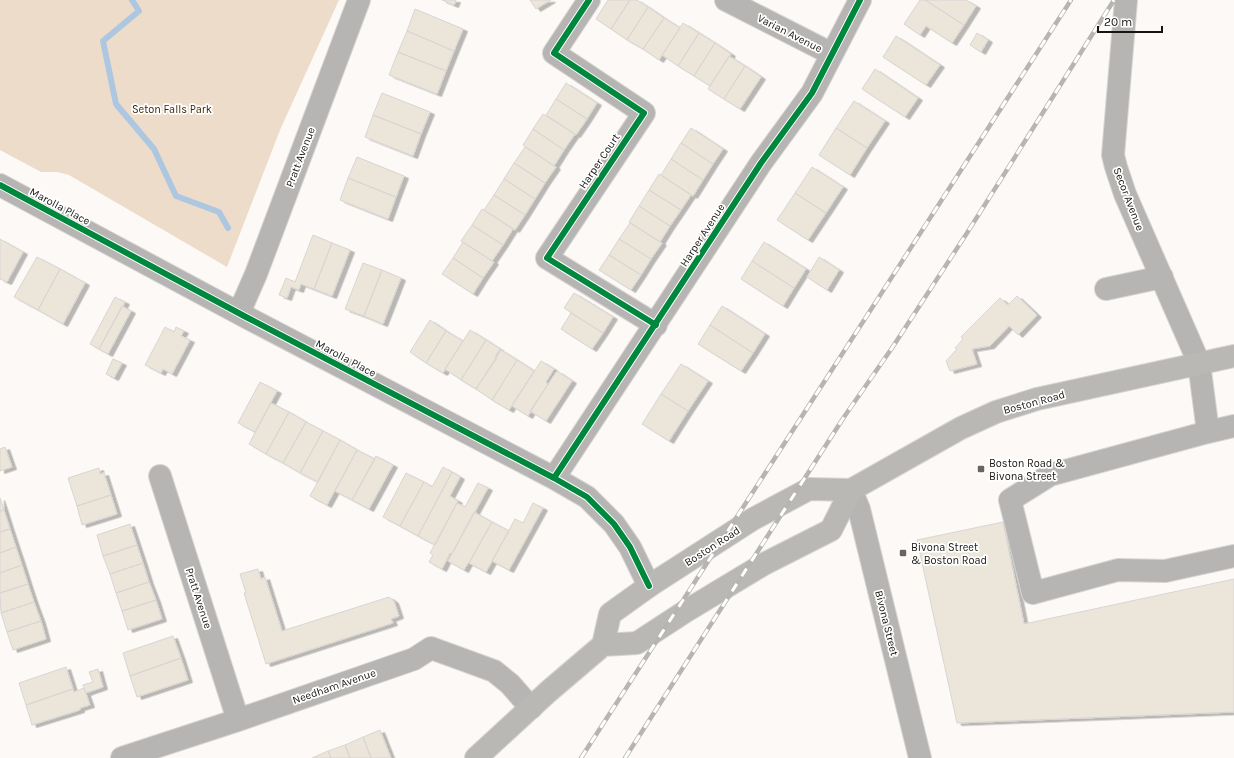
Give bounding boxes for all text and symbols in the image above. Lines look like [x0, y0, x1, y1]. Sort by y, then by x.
scale bar [1098, 8, 1162, 34]
street label: Varian Avenue [755, 12, 825, 55]
text: 20 m [1104, 15, 1132, 29]
park label: Seton Falls Park [132, 103, 212, 116]
street label: Pratt Avenue [283, 125, 318, 189]
street label: Harper Court [576, 131, 623, 191]
street label: Secor Avenue [1110, 166, 1147, 233]
street label: Marolla Place [27, 185, 93, 228]
street label: Harper Avenue [677, 201, 728, 269]
street label: Marolla Place [313, 337, 379, 380]
street label: Boston Road [1002, 388, 1066, 417]
place label: Boston Road & Bivona Street [989, 457, 1065, 483]
marker: Boston Road & Bivona Street [976, 464, 986, 474]
street label: Boston Road [682, 524, 742, 569]
place label: Bivona Street & Boston Road [911, 541, 987, 567]
marker: Bivona Street & Boston Road [898, 548, 908, 558]
street label: Pratt Avenue [183, 566, 215, 631]
street label: Bivona Street [872, 589, 901, 657]
street label: Needham Avenue [291, 666, 378, 707]

